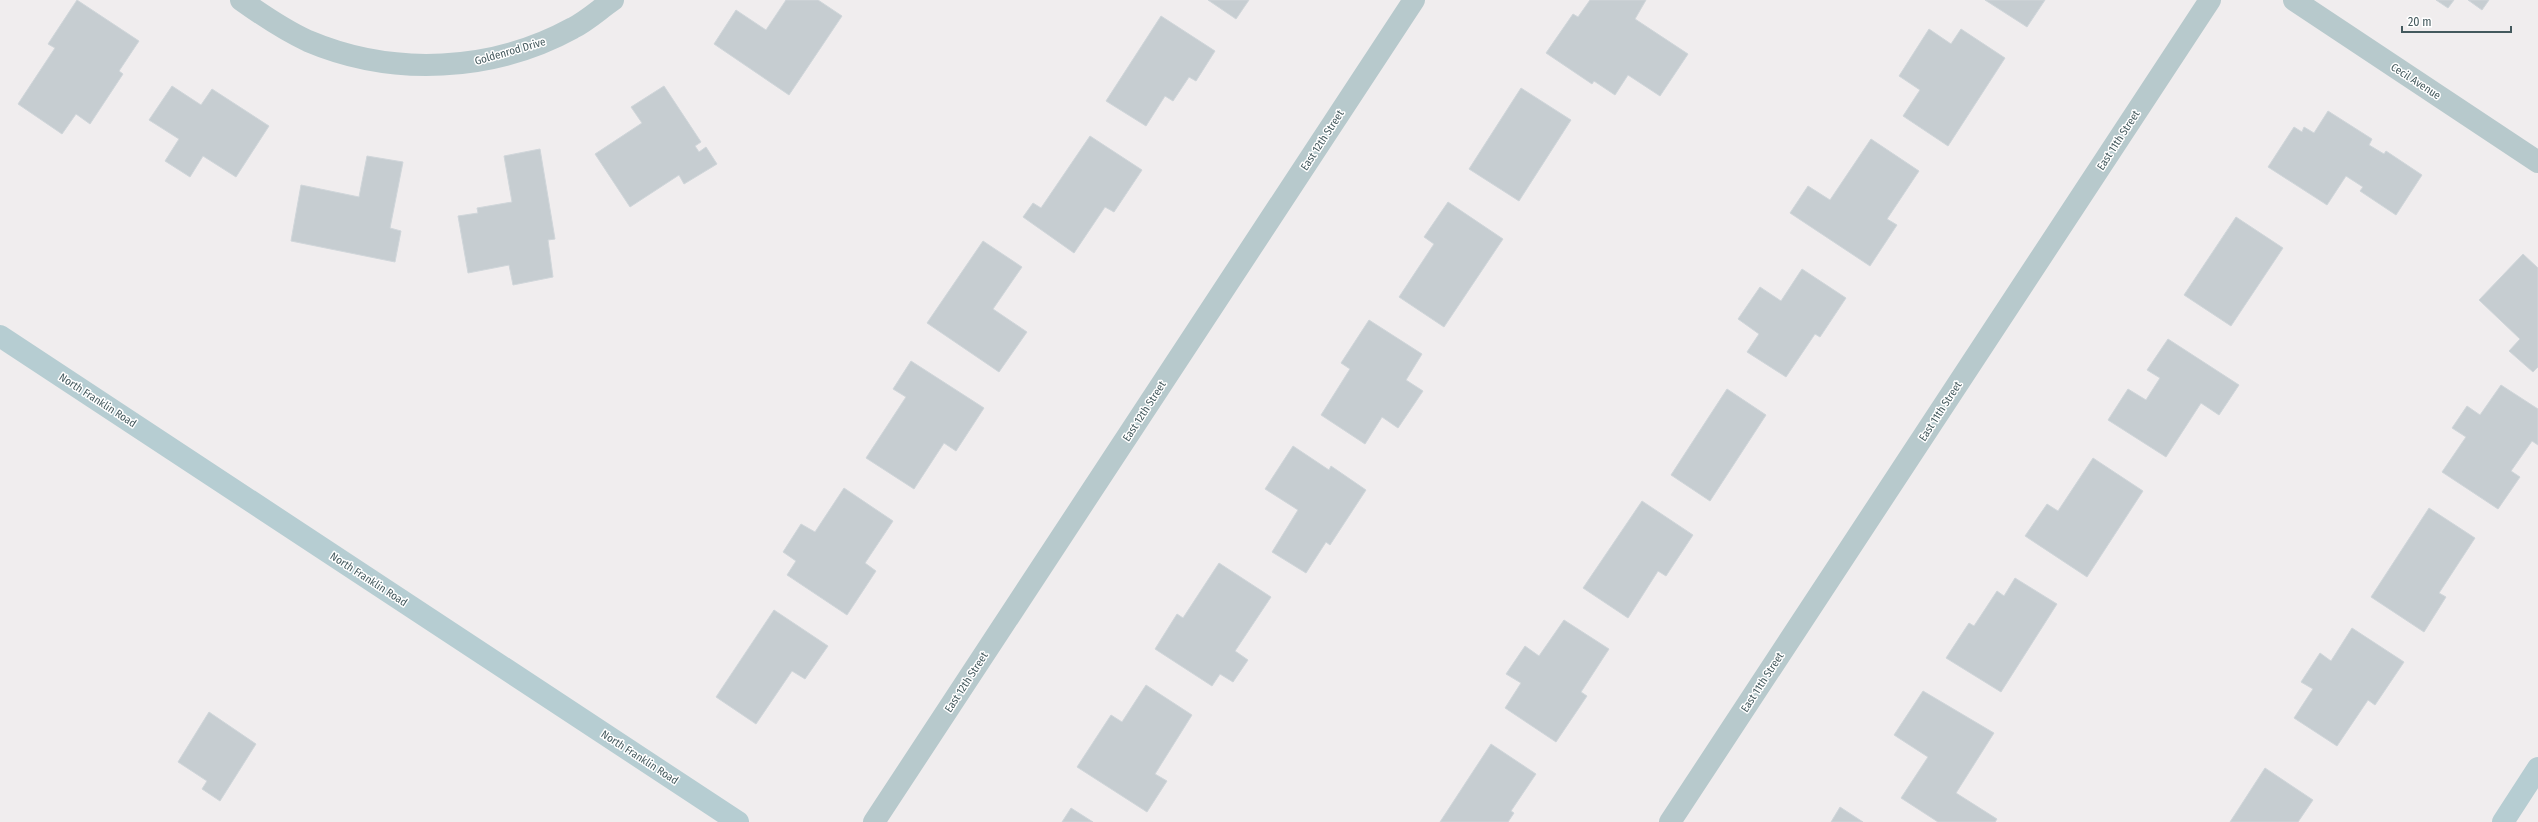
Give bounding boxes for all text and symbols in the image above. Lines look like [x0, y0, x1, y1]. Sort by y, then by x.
scale bar [2402, 8, 2511, 34]
text: 20 m [2408, 15, 2432, 29]
street label: Goldenrod Drive [473, 35, 547, 68]
street label: Cecil Avenue [2388, 60, 2443, 102]
street label: East 12th Street [1298, 107, 1347, 173]
street label: East 11th Street [2094, 108, 2143, 173]
street label: North Franklin Road [57, 371, 139, 430]
street label: East 12th Street [1120, 378, 1169, 444]
street label: East 11th Street [1916, 379, 1965, 444]
street label: North Franklin Road [328, 550, 410, 609]
street label: East 12th Street [942, 649, 991, 715]
street label: East 11th Street [1738, 650, 1787, 715]
street label: North Franklin Road [599, 728, 681, 787]

